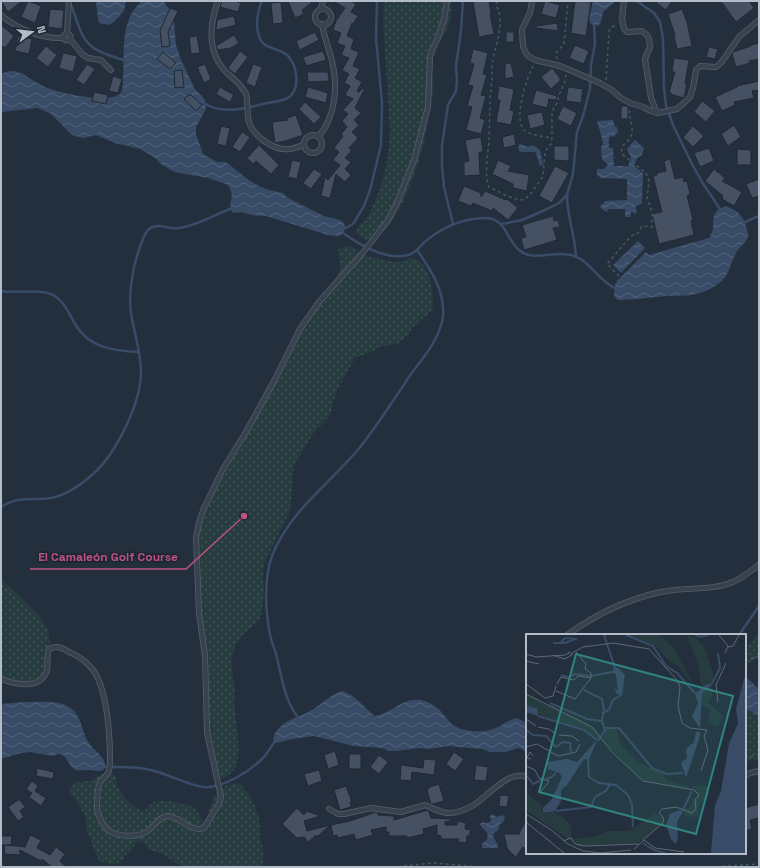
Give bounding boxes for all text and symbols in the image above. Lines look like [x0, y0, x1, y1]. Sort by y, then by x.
north arrow [12, 12, 52, 52]
text: N [34, 24, 49, 35]
callout: El Camaleón Golf Course [30, 545, 186, 569]
text: El Camaleón Golf Course [38, 549, 178, 565]
inset map [526, 634, 746, 854]

